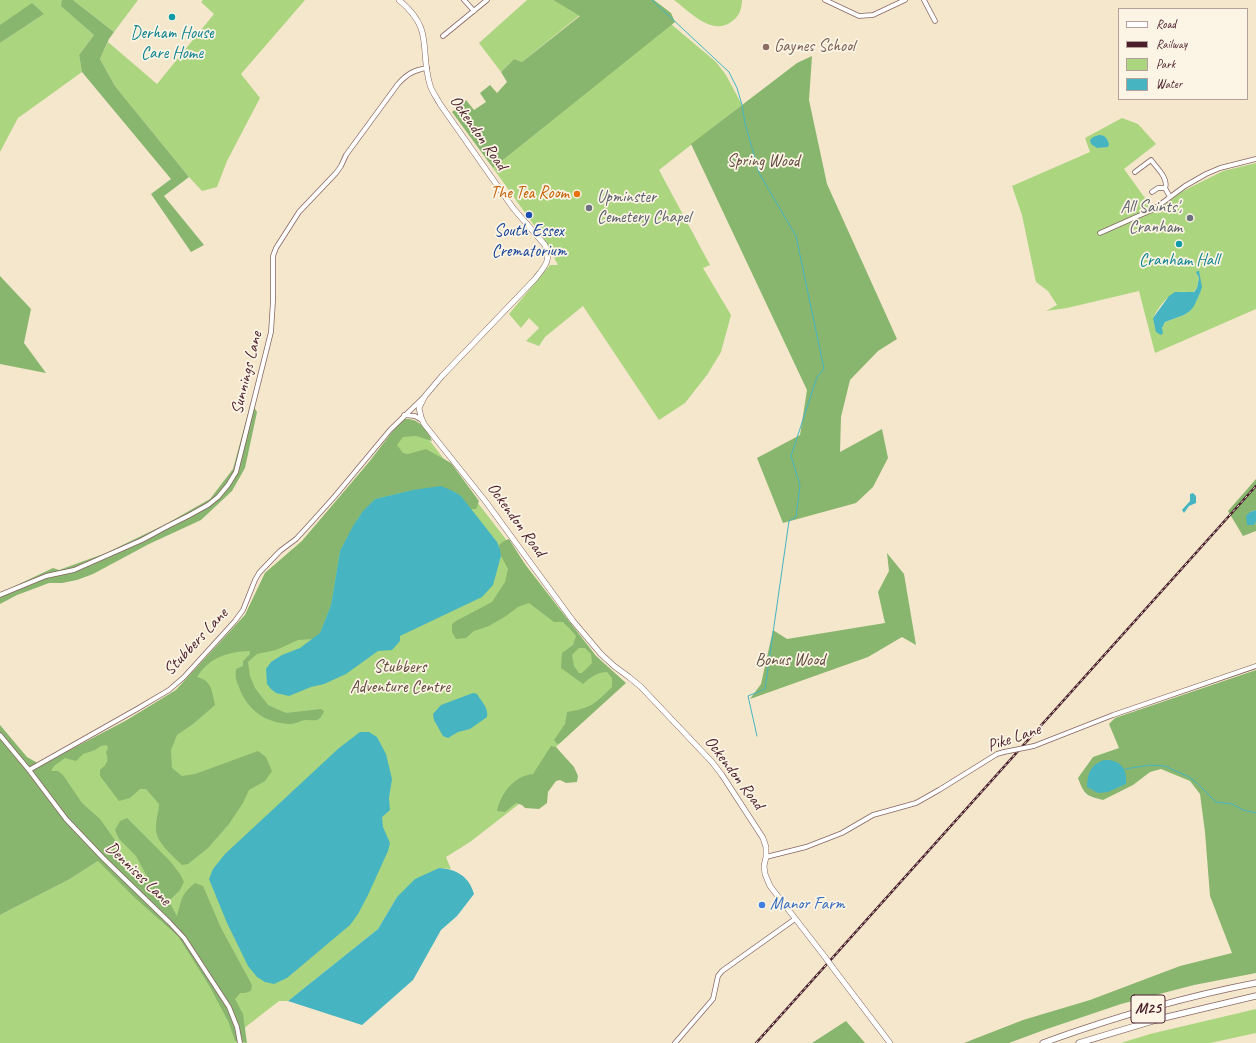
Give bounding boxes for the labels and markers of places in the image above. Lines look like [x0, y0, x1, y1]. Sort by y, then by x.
marker: Derham House Care Home [167, 12, 177, 22]
place label: Derham House Care Home [131, 24, 213, 64]
place label: Gaynes School [774, 37, 855, 57]
marker: Gaynes School [761, 42, 771, 52]
place label: The Tea Room [490, 184, 569, 204]
place label: Upminster Cemetery Chapel [597, 188, 691, 228]
marker: The Tea Room [572, 189, 582, 199]
place label: All Saints', Cranham [1120, 198, 1182, 238]
marker: Upminster Cemetery Chapel [584, 203, 594, 213]
marker: South Essex Crematorium [524, 210, 534, 220]
marker: All Saints', Cranham [1185, 213, 1195, 223]
place label: South Essex Crematorium [492, 222, 566, 262]
marker: Cranham Hall [1174, 239, 1184, 249]
place label: Cranham Hall [1139, 251, 1219, 271]
place label: Manor Farm [770, 895, 845, 915]
marker: Manor Farm [757, 900, 767, 910]

